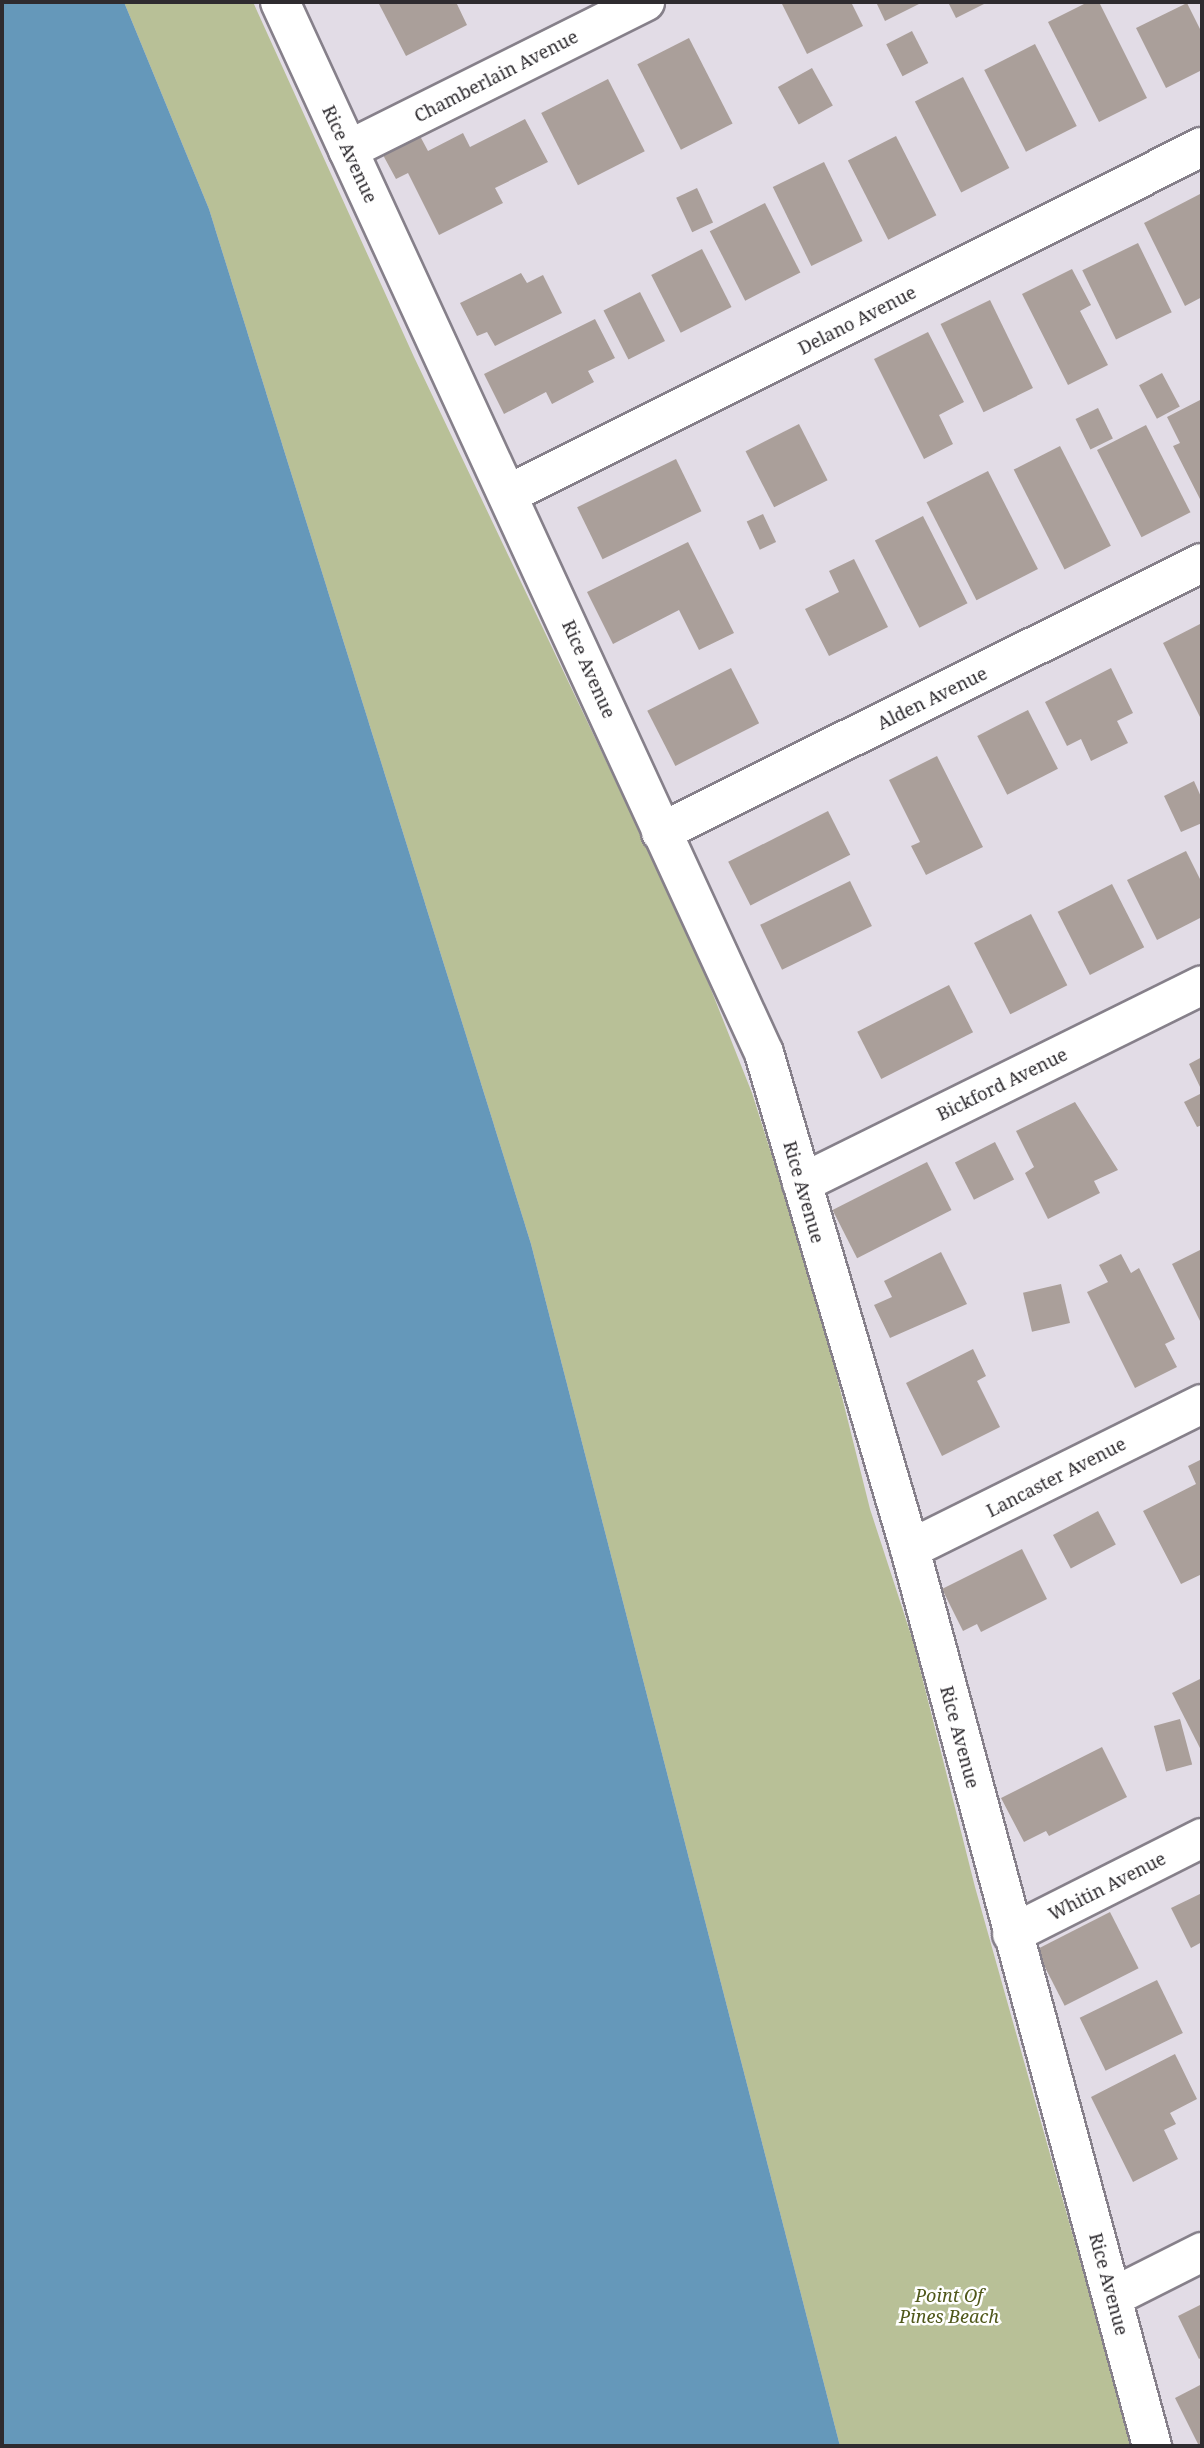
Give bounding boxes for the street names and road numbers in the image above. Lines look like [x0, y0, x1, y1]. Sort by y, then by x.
street label: Chamberlain Avenue [411, 25, 581, 127]
street label: Rice Avenue [318, 102, 382, 206]
street label: Delano Avenue [794, 281, 920, 359]
street label: Rice Avenue [558, 617, 620, 721]
street label: Alden Avenue [874, 662, 990, 734]
street label: Bickford Avenue [933, 1043, 1071, 1125]
street label: Rice Avenue [779, 1139, 829, 1245]
street label: Lancaster Avenue [983, 1433, 1129, 1521]
street label: Rice Avenue [936, 1683, 984, 1791]
street label: Whitin Avenue [1045, 1847, 1169, 1925]
street label: Rice Avenue [1085, 2230, 1133, 2338]

